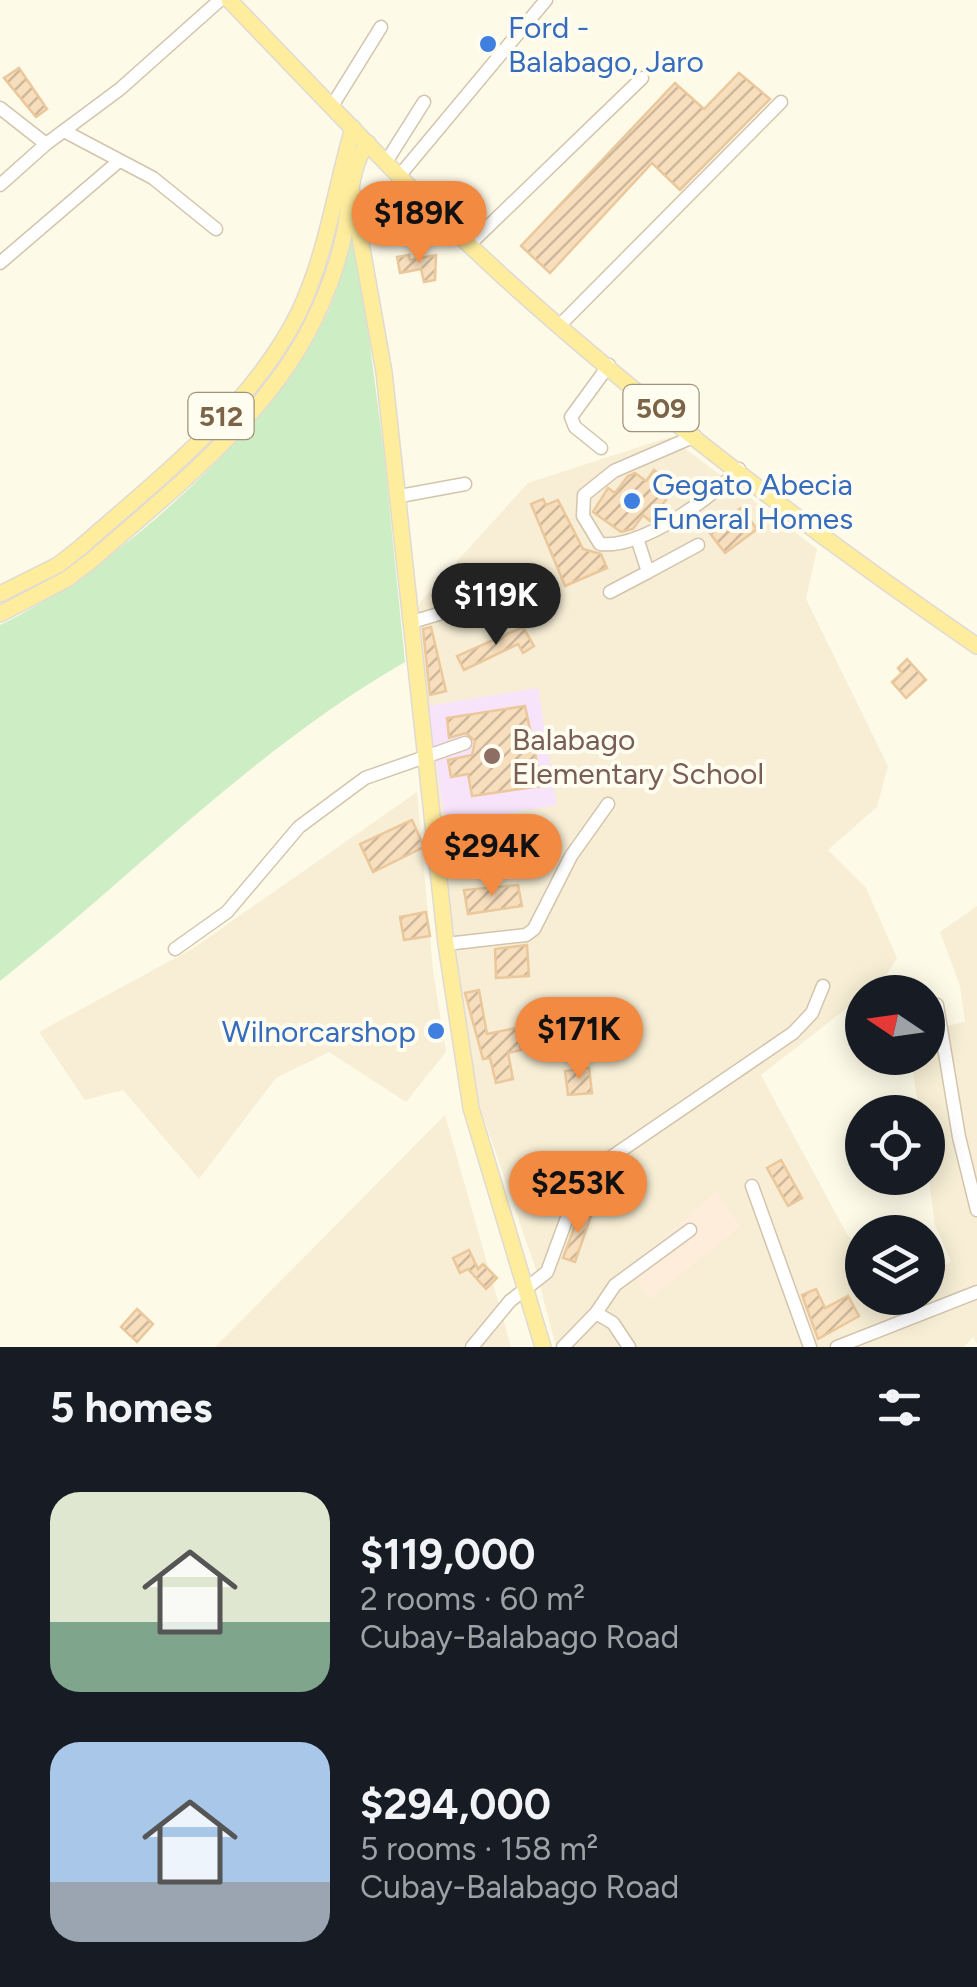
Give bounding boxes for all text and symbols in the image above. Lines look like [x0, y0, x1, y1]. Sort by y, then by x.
place label: Ford - Balabago, Jaro [508, 9, 704, 80]
marker: Ford - Balabago, Jaro [477, 33, 499, 55]
pin: $189K [349, 181, 489, 266]
text: $189K [374, 194, 464, 232]
road number: 509 [624, 385, 698, 431]
road number: 512 [188, 393, 254, 439]
place label: Gegato Abecia Funeral Homes [652, 466, 853, 537]
marker: Gegato Abecia Funeral Homes [621, 490, 643, 512]
pin: $119K [426, 563, 566, 648]
text: $119K [454, 576, 538, 614]
place label: Balabago Elementary School [512, 721, 764, 792]
marker: Balabago Elementary School [481, 745, 503, 767]
pin: $294K [422, 814, 562, 899]
text: $294K [444, 827, 540, 865]
north arrow [845, 975, 945, 1075]
map controls [845, 975, 945, 1315]
pin: $171K [509, 997, 649, 1082]
text: $171K [537, 1010, 621, 1048]
place label: Wilnorcarshop [222, 1013, 416, 1050]
marker: Wilnorcarshop [425, 1020, 447, 1042]
button: locate [845, 1095, 945, 1195]
pin: $253K [508, 1151, 648, 1236]
text: $253K [531, 1164, 625, 1202]
button: layers [845, 1215, 945, 1315]
icon: filters [872, 1380, 927, 1435]
text: 5 homes [50, 1382, 212, 1433]
text: $119,000 [360, 1529, 536, 1580]
icon: home [130, 1532, 250, 1652]
text: 2 rooms · 60 m² [360, 1580, 585, 1618]
text: Cubay-Balabago Road [360, 1618, 679, 1656]
text: $294,000 [360, 1779, 551, 1830]
icon: home [130, 1782, 250, 1902]
text: 5 rooms · 158 m² [360, 1830, 598, 1868]
text: Cubay-Balabago Road [360, 1868, 679, 1906]

